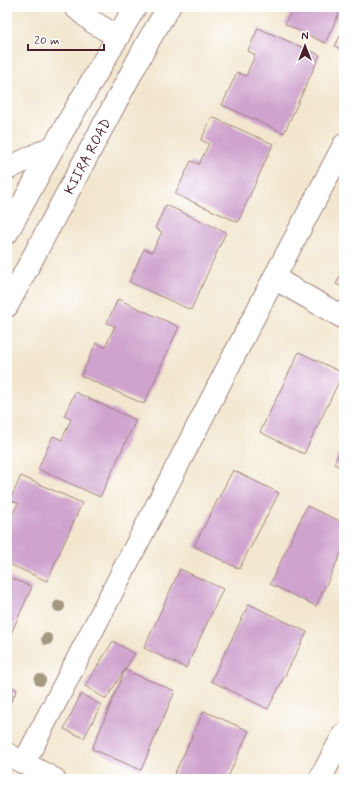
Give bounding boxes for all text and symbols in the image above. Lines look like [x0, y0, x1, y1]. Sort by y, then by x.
scale bar [28, 26, 104, 52]
north arrow [285, 26, 325, 66]
text: N [301, 30, 309, 44]
text: 20 m [34, 33, 60, 49]
street label: KIIRA ROAD [60, 115, 115, 198]

